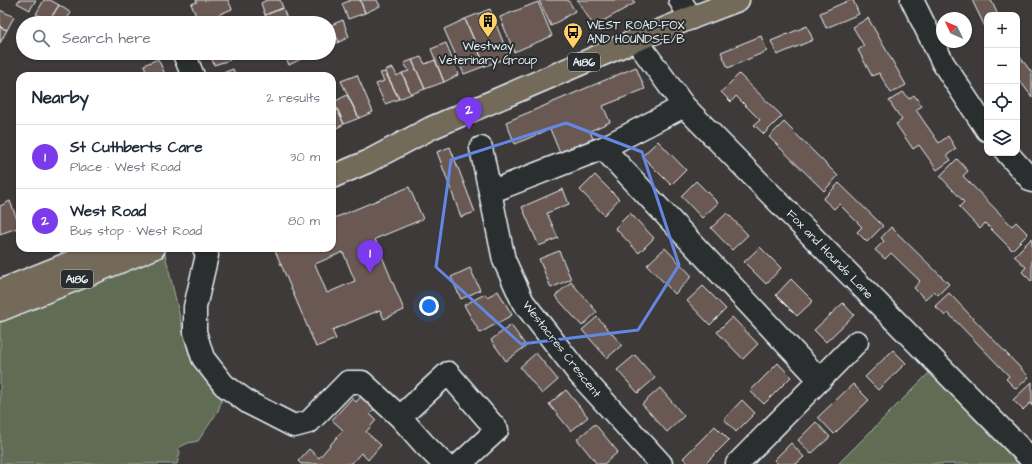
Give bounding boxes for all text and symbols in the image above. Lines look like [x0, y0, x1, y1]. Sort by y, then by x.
building icon: Westway Veterinary Group [477, 10, 499, 38]
north arrow [936, 12, 972, 48]
map controls [984, 12, 1020, 156]
button: + [984, 12, 1020, 48]
search box [16, 16, 336, 60]
place label: WEST ROAD-FOX AND HOUNDS-E/B [587, 17, 685, 48]
bus stop icon: WEST ROAD-FOX AND HOUNDS-E/B [562, 21, 584, 49]
icon: search [30, 27, 52, 49]
text: Search here [62, 28, 151, 49]
place label: Westway Veterinary Group [439, 38, 538, 70]
button: − [984, 48, 1020, 84]
road number: A186 [568, 53, 600, 71]
button: locate [984, 84, 1020, 120]
text: Nearby [32, 86, 89, 110]
text: 2 results [266, 89, 320, 107]
pin: 2 [456, 97, 482, 130]
button: layers [984, 120, 1020, 156]
text: St Cuthberts Care [70, 137, 203, 158]
text: 1 [44, 148, 46, 166]
text: 30 m [290, 148, 320, 166]
text: Place · West Road [70, 158, 181, 176]
text: West Road [70, 201, 146, 222]
street label: Fox and Hounds Lane [782, 206, 877, 303]
text: 2 [41, 212, 49, 230]
text: 80 m [288, 212, 320, 230]
text: Bus stop · West Road [70, 222, 202, 240]
pin: 1 [357, 240, 383, 273]
road number: A186 [61, 270, 93, 288]
your location [419, 296, 439, 316]
street label: Westacres Crescent [518, 297, 605, 401]

